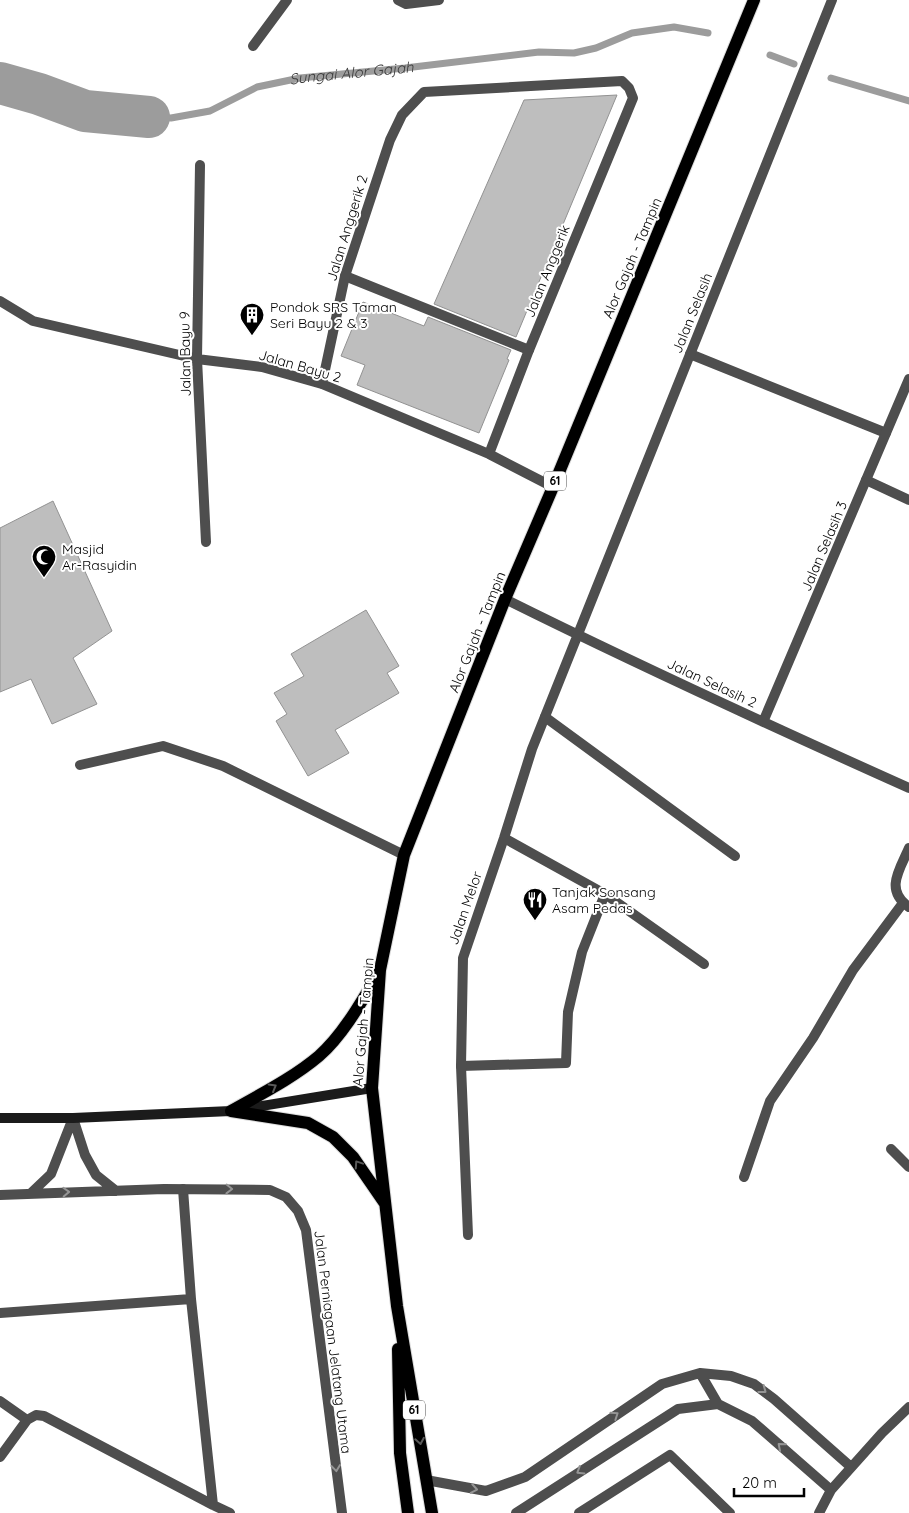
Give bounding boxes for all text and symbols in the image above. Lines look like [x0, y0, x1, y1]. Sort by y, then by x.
water label: Sungai Alor Gajah [287, 57, 415, 89]
street label: Jalan Anggerik 2 [322, 173, 372, 283]
street label: Alor Gajah - Tampin [598, 195, 666, 321]
street label: Jalan Anggerik [520, 222, 574, 320]
street label: Jalan Selasih [668, 270, 716, 356]
place label: Pondok SRS Taman Seri Bayu 2 & 3 [270, 298, 397, 332]
building icon: Pondok SRS Taman Seri Bayu 2 & 3 [239, 302, 265, 336]
street label: Jalan Bayu 9 [175, 311, 195, 397]
street label: Jalan Bayu 2 [257, 346, 344, 386]
road number: 61 [544, 472, 566, 491]
street label: Jalan Selasih 3 [797, 498, 851, 594]
place label: Masjid Ar-Rasyidin [62, 540, 137, 574]
mosque icon: Masjid Ar-Rasyidin [31, 544, 57, 578]
street label: Alor Gajah - Tampin [444, 569, 510, 695]
street label: Jalan Selasih 2 [664, 654, 760, 712]
street label: Jalan Melor [444, 868, 486, 947]
place label: Tanjak Sonsang Asam Pedas [552, 883, 656, 917]
restaurant icon: Tanjak Sonsang Asam Pedas [522, 887, 548, 921]
street label: Alor Gajah - Tampin [348, 957, 378, 1087]
one-way arrow [268, 1083, 277, 1093]
one-way arrow [355, 1160, 364, 1169]
one-way arrow [225, 1184, 233, 1195]
one-way arrow [62, 1187, 70, 1198]
street label: Jalan Perniagaan Jelatang Utama [310, 1229, 356, 1455]
one-way arrow [757, 1385, 766, 1393]
road number: 61 [403, 1400, 425, 1420]
one-way arrow [610, 1412, 619, 1422]
one-way arrow [414, 1436, 424, 1445]
one-way arrow [777, 1443, 786, 1452]
one-way arrow [330, 1464, 341, 1472]
one-way arrow [576, 1465, 585, 1475]
scale bar [734, 1466, 804, 1498]
text: 20 m [742, 1473, 777, 1492]
one-way arrow [470, 1483, 479, 1493]

